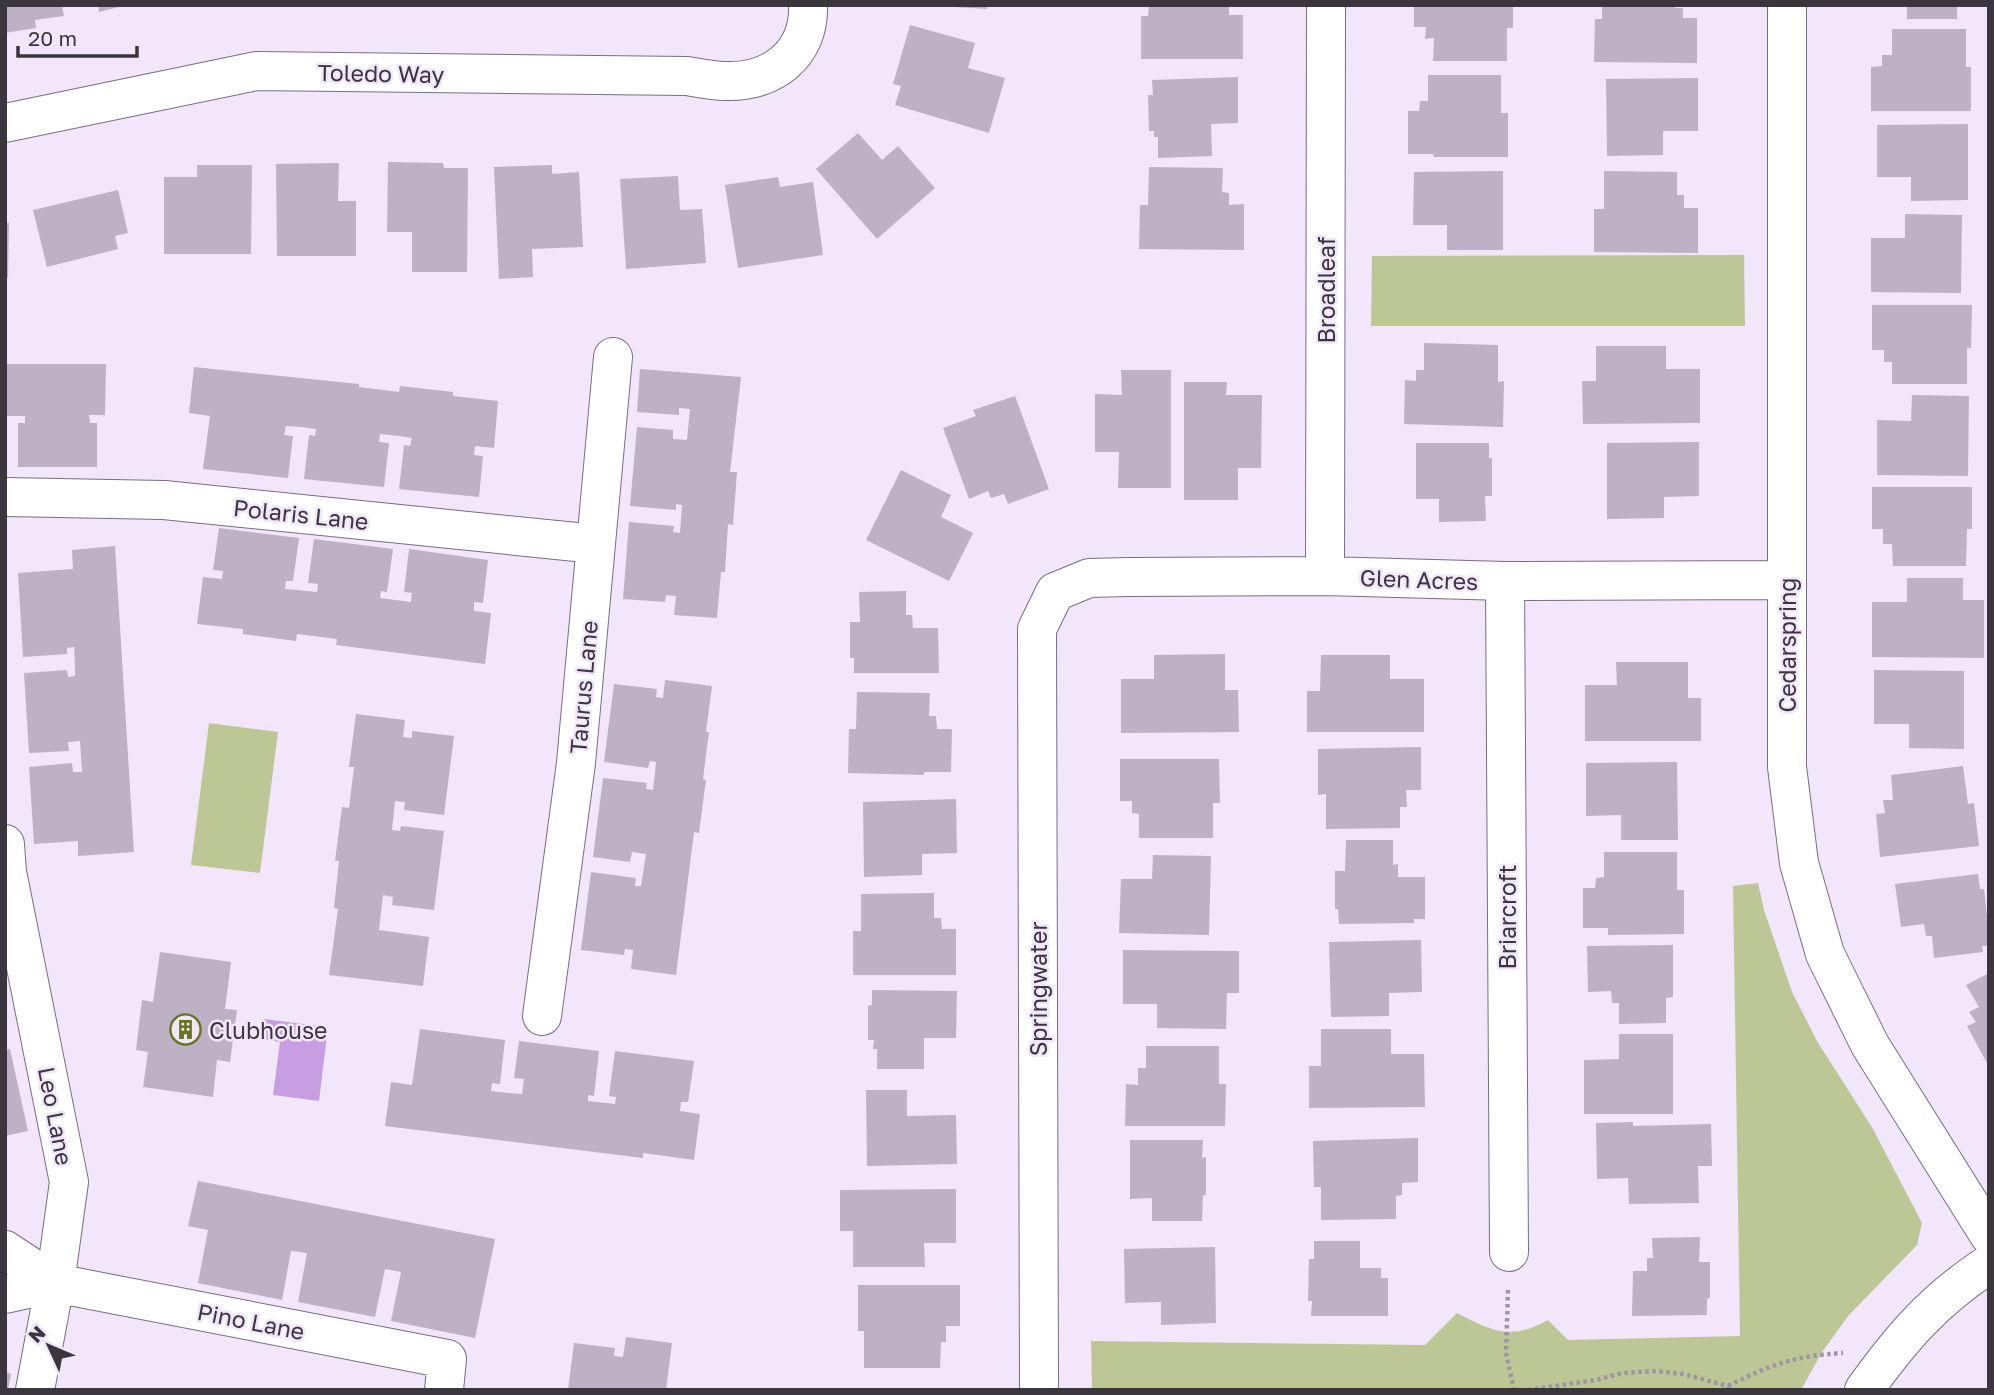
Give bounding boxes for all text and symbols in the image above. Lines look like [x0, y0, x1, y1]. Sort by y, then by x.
scale bar [18, 14, 136, 58]
text: 20 m [28, 25, 77, 51]
street label: Toledo Way [317, 58, 445, 88]
street label: Broadleaf [1312, 237, 1340, 343]
street label: Polaris Lane [232, 493, 370, 535]
street label: Glen Acres [1359, 563, 1479, 595]
street label: Cedarspring [1773, 578, 1801, 712]
street label: Taurus Lane [563, 619, 603, 755]
street label: Briarcroft [1493, 865, 1521, 969]
street label: Springwater [1024, 922, 1052, 1056]
building icon: Clubhouse [169, 1013, 203, 1047]
place label: Clubhouse [209, 1016, 327, 1044]
street label: Leo Lane [33, 1064, 79, 1168]
street label: Pino Lane [195, 1297, 307, 1345]
north arrow [14, 1311, 84, 1381]
text: N [23, 1321, 50, 1347]

